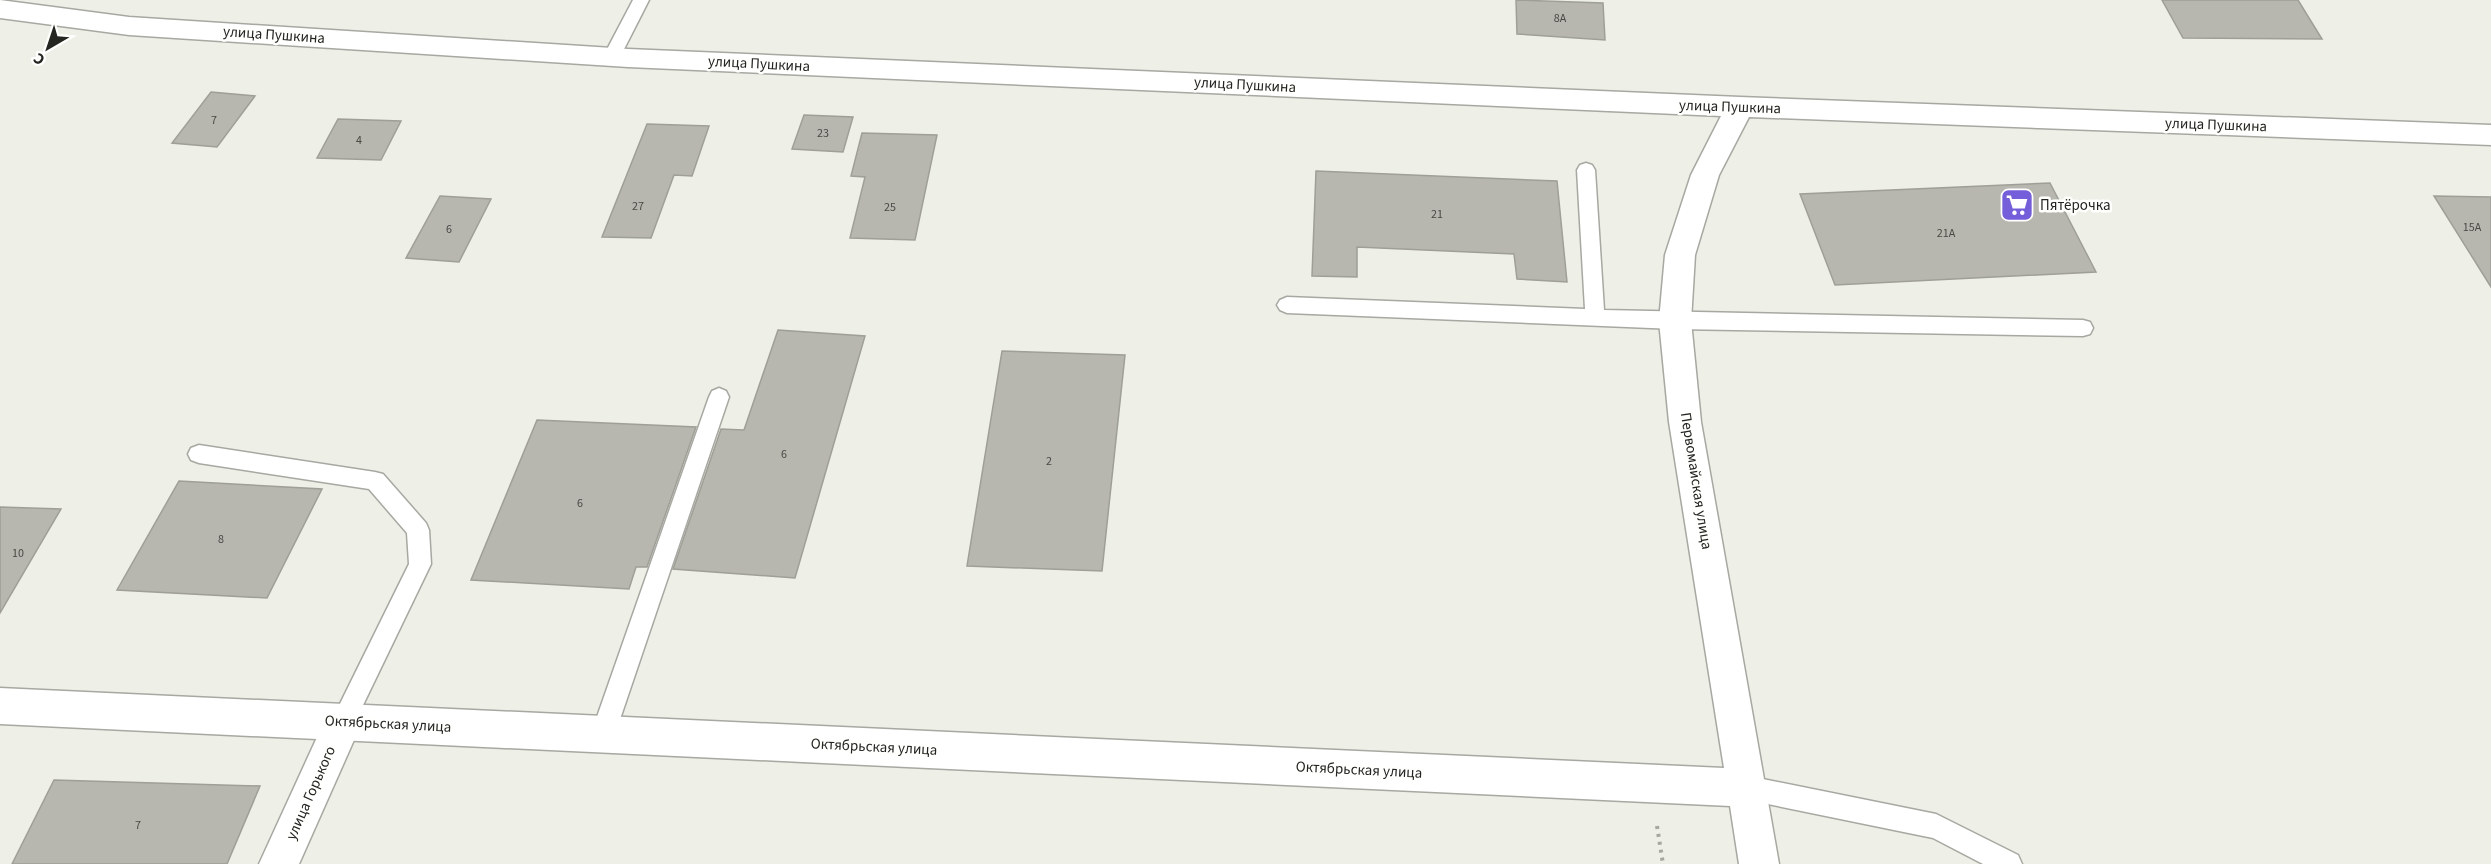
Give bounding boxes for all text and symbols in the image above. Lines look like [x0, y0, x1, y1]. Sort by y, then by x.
house number: 8А [1554, 10, 1567, 27]
north arrow [18, 18, 78, 78]
street label: улица Пушкина [222, 21, 326, 49]
text: С [29, 47, 50, 70]
street label: улица Пушкина [707, 51, 811, 77]
street label: улица Пушкина [1193, 72, 1297, 98]
street label: улица Пушкина [1679, 95, 1781, 119]
house number: 7 [211, 112, 217, 129]
street label: улица Пушкина [2165, 113, 2267, 137]
house number: 23 [817, 125, 829, 142]
house number: 4 [356, 132, 362, 149]
supermarket icon: Пятёрочка [1999, 187, 2035, 223]
place label: Пятёрочка [2040, 195, 2111, 216]
house number: 27 [632, 198, 644, 215]
house number: 25 [884, 199, 896, 216]
house number: 21 [1431, 206, 1443, 223]
house number: 15А [2463, 219, 2482, 236]
house number: 6 [446, 221, 452, 238]
house number: 21А [1937, 225, 1956, 242]
street label: Первомайская улица [1675, 411, 1717, 551]
house number: 6 [781, 446, 787, 463]
house number: 2 [1046, 453, 1052, 470]
house number: 6 [577, 495, 583, 512]
house number: 8 [218, 531, 224, 548]
house number: 10 [12, 545, 24, 562]
street label: Октябрьская улица [324, 710, 452, 738]
street label: Октябрьская улица [810, 733, 938, 761]
street label: улица Горького [281, 743, 341, 843]
street label: Октябрьская улица [1295, 756, 1423, 784]
house number: 7 [135, 817, 141, 834]

